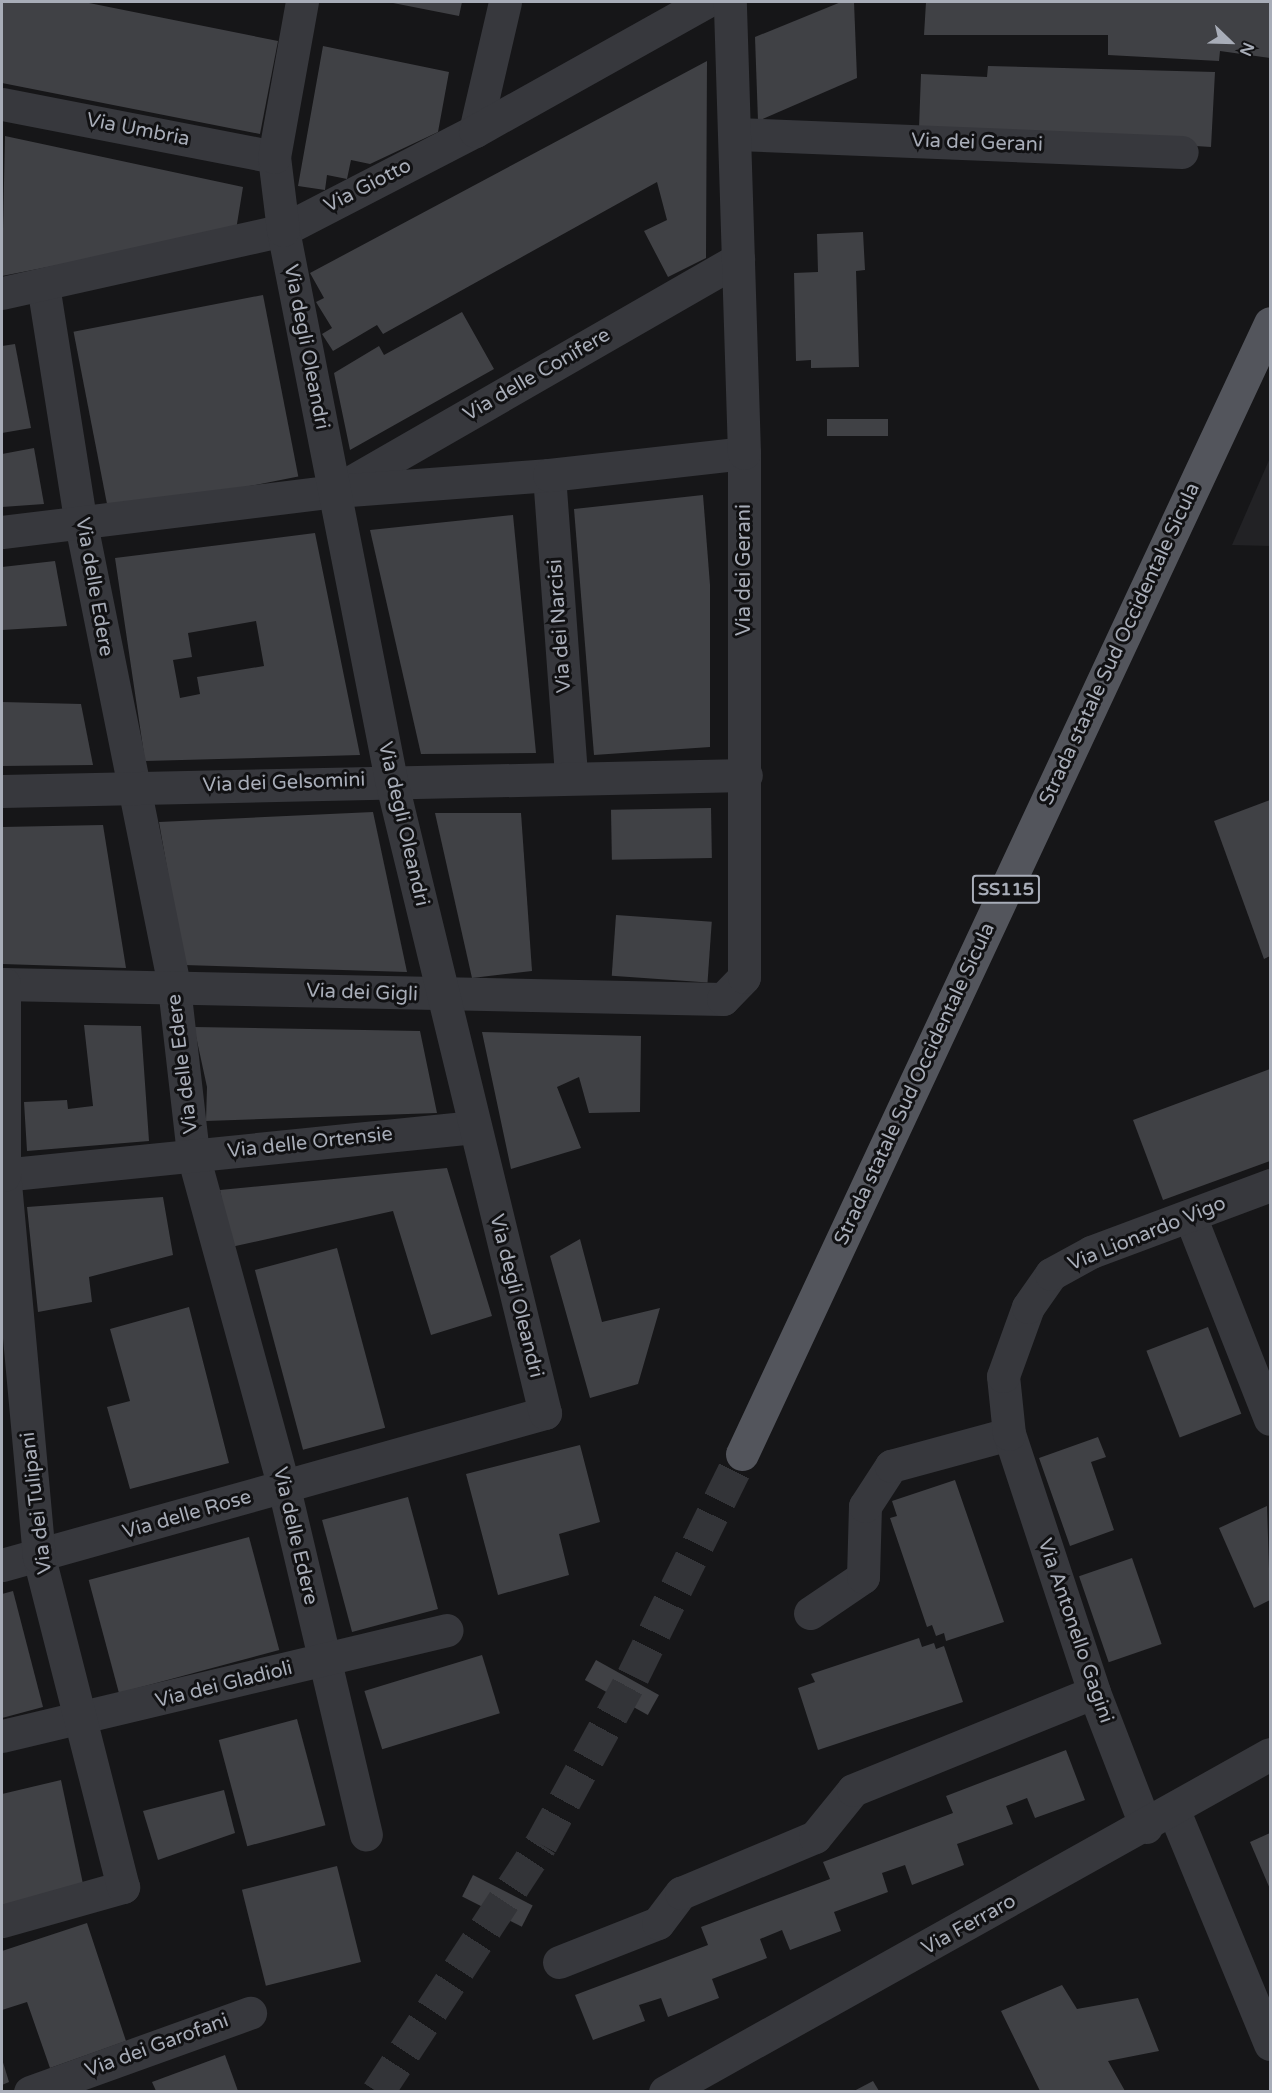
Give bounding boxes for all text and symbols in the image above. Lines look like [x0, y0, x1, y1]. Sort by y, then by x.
north arrow [1200, 12, 1260, 72]
text: N [1235, 39, 1258, 59]
street label: Via Umbria [84, 108, 192, 152]
street label: Via dei Gerani [911, 129, 1043, 157]
street label: Via Giotto [320, 154, 416, 218]
street label: Via degli Oleandri [278, 262, 334, 432]
street label: Via delle Conifere [459, 323, 615, 427]
street label: Strada statale Sud Occidentale Sicula [1035, 479, 1205, 809]
street label: Via dei Gerani [732, 504, 756, 636]
street label: Via delle Edere [70, 516, 118, 658]
street label: Via dei Narcisi [543, 558, 577, 694]
street label: Via degli Oleandri [372, 740, 434, 908]
street label: Via dei Gelsomini [202, 768, 366, 798]
road number: SS115 [972, 874, 1040, 904]
street label: Strada statale Sud Occidentale Sicula [830, 919, 1000, 1249]
street label: Via dei Gigli [306, 979, 418, 1007]
street label: Via delle Edere [163, 993, 203, 1135]
street label: Via delle Ortensie [226, 1122, 394, 1164]
street label: Via Lionardo Vigo [1065, 1191, 1229, 1277]
street label: Via degli Oleandri [484, 1212, 548, 1380]
street label: Via dei Tulipani [16, 1430, 58, 1576]
street label: Via delle Edere [267, 1465, 323, 1607]
street label: Via delle Rose [120, 1485, 254, 1545]
street label: Via Antonello Gagini [1032, 1536, 1118, 1726]
street label: Via dei Gladioli [153, 1656, 295, 1714]
street label: Via Ferraro [918, 1889, 1020, 1961]
street label: Via dei Garofani [82, 2009, 232, 2083]

